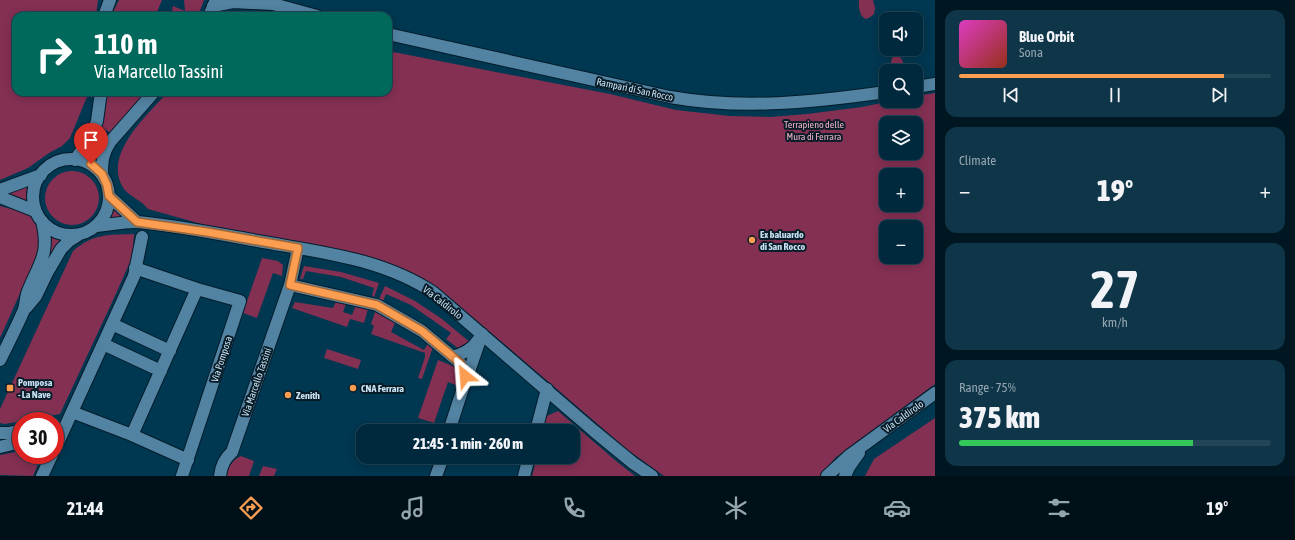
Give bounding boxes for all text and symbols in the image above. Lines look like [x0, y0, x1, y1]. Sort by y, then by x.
map controls [879, 12, 923, 264]
button: sound [879, 12, 923, 56]
icon: right [28, 28, 80, 80]
text: 110 m [94, 28, 157, 60]
text: Blue Orbit [1019, 28, 1074, 45]
text: Sona [1019, 45, 1043, 60]
text: Via Marcello Tassini [94, 61, 223, 82]
button: search [879, 64, 923, 108]
street label: Rampari di San Rocco [596, 76, 675, 103]
icon: previous [1000, 84, 1022, 106]
icon: pause [1104, 84, 1126, 106]
icon: next [1208, 84, 1230, 106]
button: layers [879, 116, 923, 160]
park label: Terrapieno delle Mura di Ferrara [784, 119, 845, 142]
pin [74, 123, 108, 164]
icon: arrive [80, 129, 102, 151]
text: Climate [959, 153, 996, 168]
button: + [879, 168, 923, 212]
text: 19° [1097, 173, 1133, 207]
text: − [959, 177, 970, 203]
text: + [1260, 177, 1271, 203]
button: − [879, 220, 923, 264]
place label: Ex baluardo di San Rocco [760, 229, 806, 252]
marker: Ex baluardo di San Rocco [747, 235, 757, 245]
text: 27 [1091, 259, 1139, 319]
street label: Via Caldirolo [421, 284, 465, 321]
text: km/h [1102, 315, 1128, 330]
street label: Via Pomposa [209, 335, 234, 383]
street label: Via Marcello Tassini [240, 346, 273, 418]
position arrow [444, 355, 486, 397]
place label: Pomposa - La Nave [18, 377, 53, 400]
text: Range · 75% [959, 380, 1016, 395]
marker: Pomposa - La Nave [5, 383, 15, 393]
marker: CNA Ferrara [348, 383, 358, 393]
place label: CNA Ferrara [361, 383, 404, 394]
marker: Zenith [283, 390, 293, 400]
place label: Zenith [296, 390, 320, 401]
street label: Via Caldirolo [881, 398, 926, 435]
text: 375 km [959, 400, 1040, 434]
speed limit sign: 30 [12, 412, 64, 464]
text: 21:45 · 1 min · 260 m [413, 435, 523, 452]
icon: directions [237, 494, 265, 522]
icon: music [399, 494, 427, 522]
icon: phone [560, 494, 588, 522]
icon: climate [722, 494, 750, 522]
icon: car [883, 494, 911, 522]
icon: filters [1045, 494, 1073, 522]
text: 21:44 [67, 498, 104, 519]
text: 19° [1206, 498, 1228, 519]

